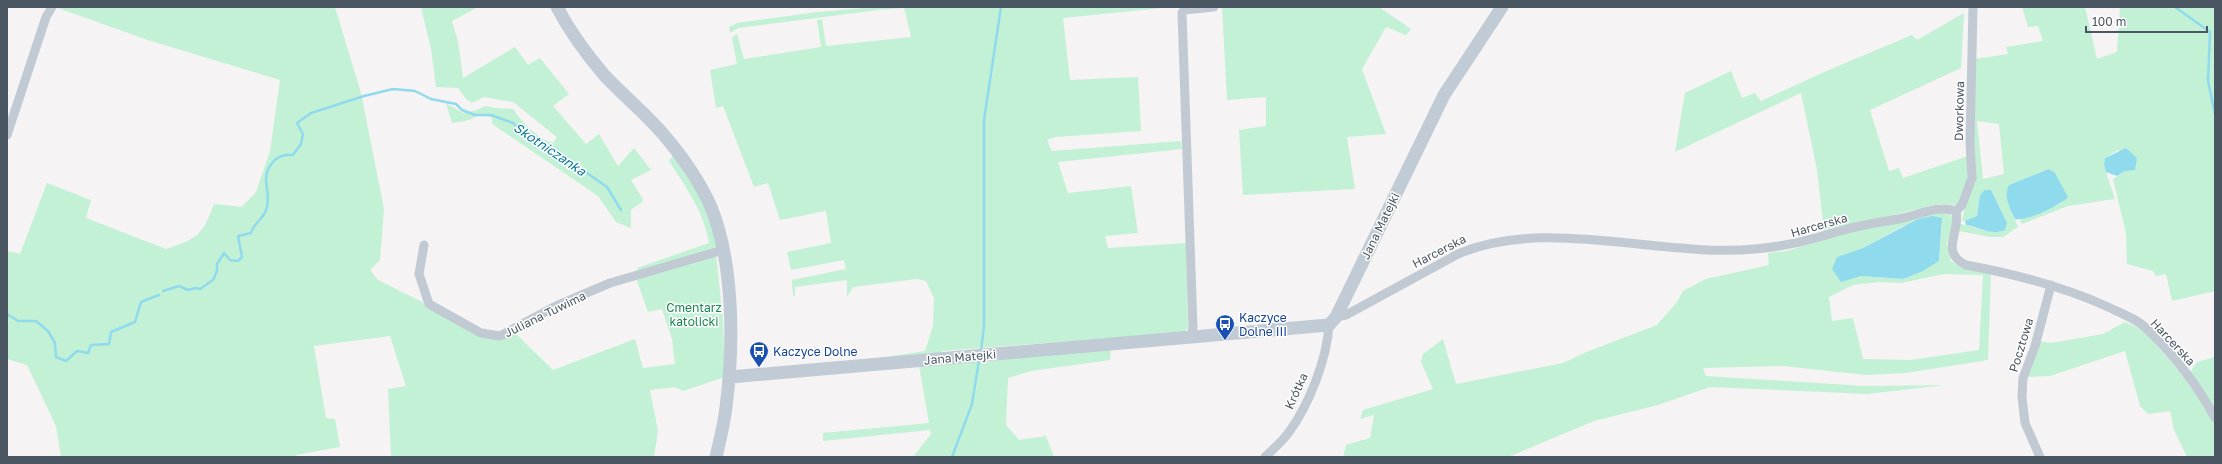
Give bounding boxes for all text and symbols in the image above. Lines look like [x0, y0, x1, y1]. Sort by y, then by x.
scale bar [2086, 8, 2207, 34]
text: 100 m [2092, 14, 2126, 29]
street label: Dworkowa [1951, 81, 1967, 141]
water label: Skotniczanka [511, 119, 590, 179]
street label: Jana Matejki [1357, 190, 1403, 262]
street label: Harcerska [1789, 210, 1849, 240]
street label: Harcerska [1410, 231, 1468, 271]
street label: Juliana Tuwima [502, 288, 588, 340]
park label: Cmentarz katolicki [666, 300, 722, 329]
place label: Kaczyce Dolne III [1239, 310, 1287, 339]
bus stop icon: Kaczyce Dolne III [1214, 313, 1236, 341]
street label: Pocztowa [2006, 316, 2036, 374]
street label: Harcerska [2148, 316, 2198, 368]
bus stop icon: Kaczyce Dolne [748, 340, 770, 368]
place label: Kaczyce Dolne [773, 344, 858, 359]
street label: Jana Matejki [923, 346, 997, 368]
street label: Krótka [1281, 370, 1311, 412]

